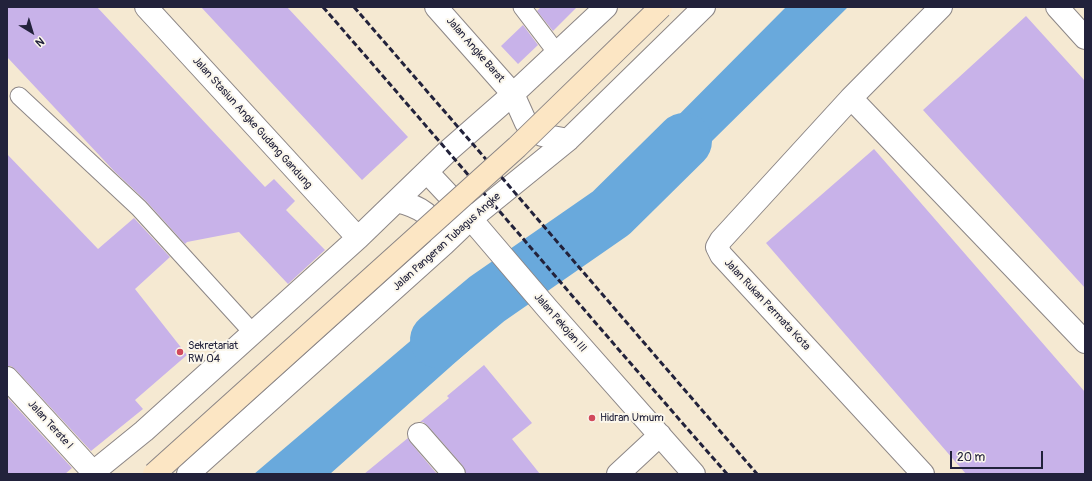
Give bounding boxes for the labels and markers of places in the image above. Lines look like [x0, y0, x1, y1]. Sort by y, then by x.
place label: Sekretariat RW 04 [188, 339, 238, 365]
marker: Sekretariat RW 04 [175, 347, 185, 357]
place label: Hidran Umum [600, 411, 664, 425]
marker: Hidran Umum [587, 413, 597, 423]

